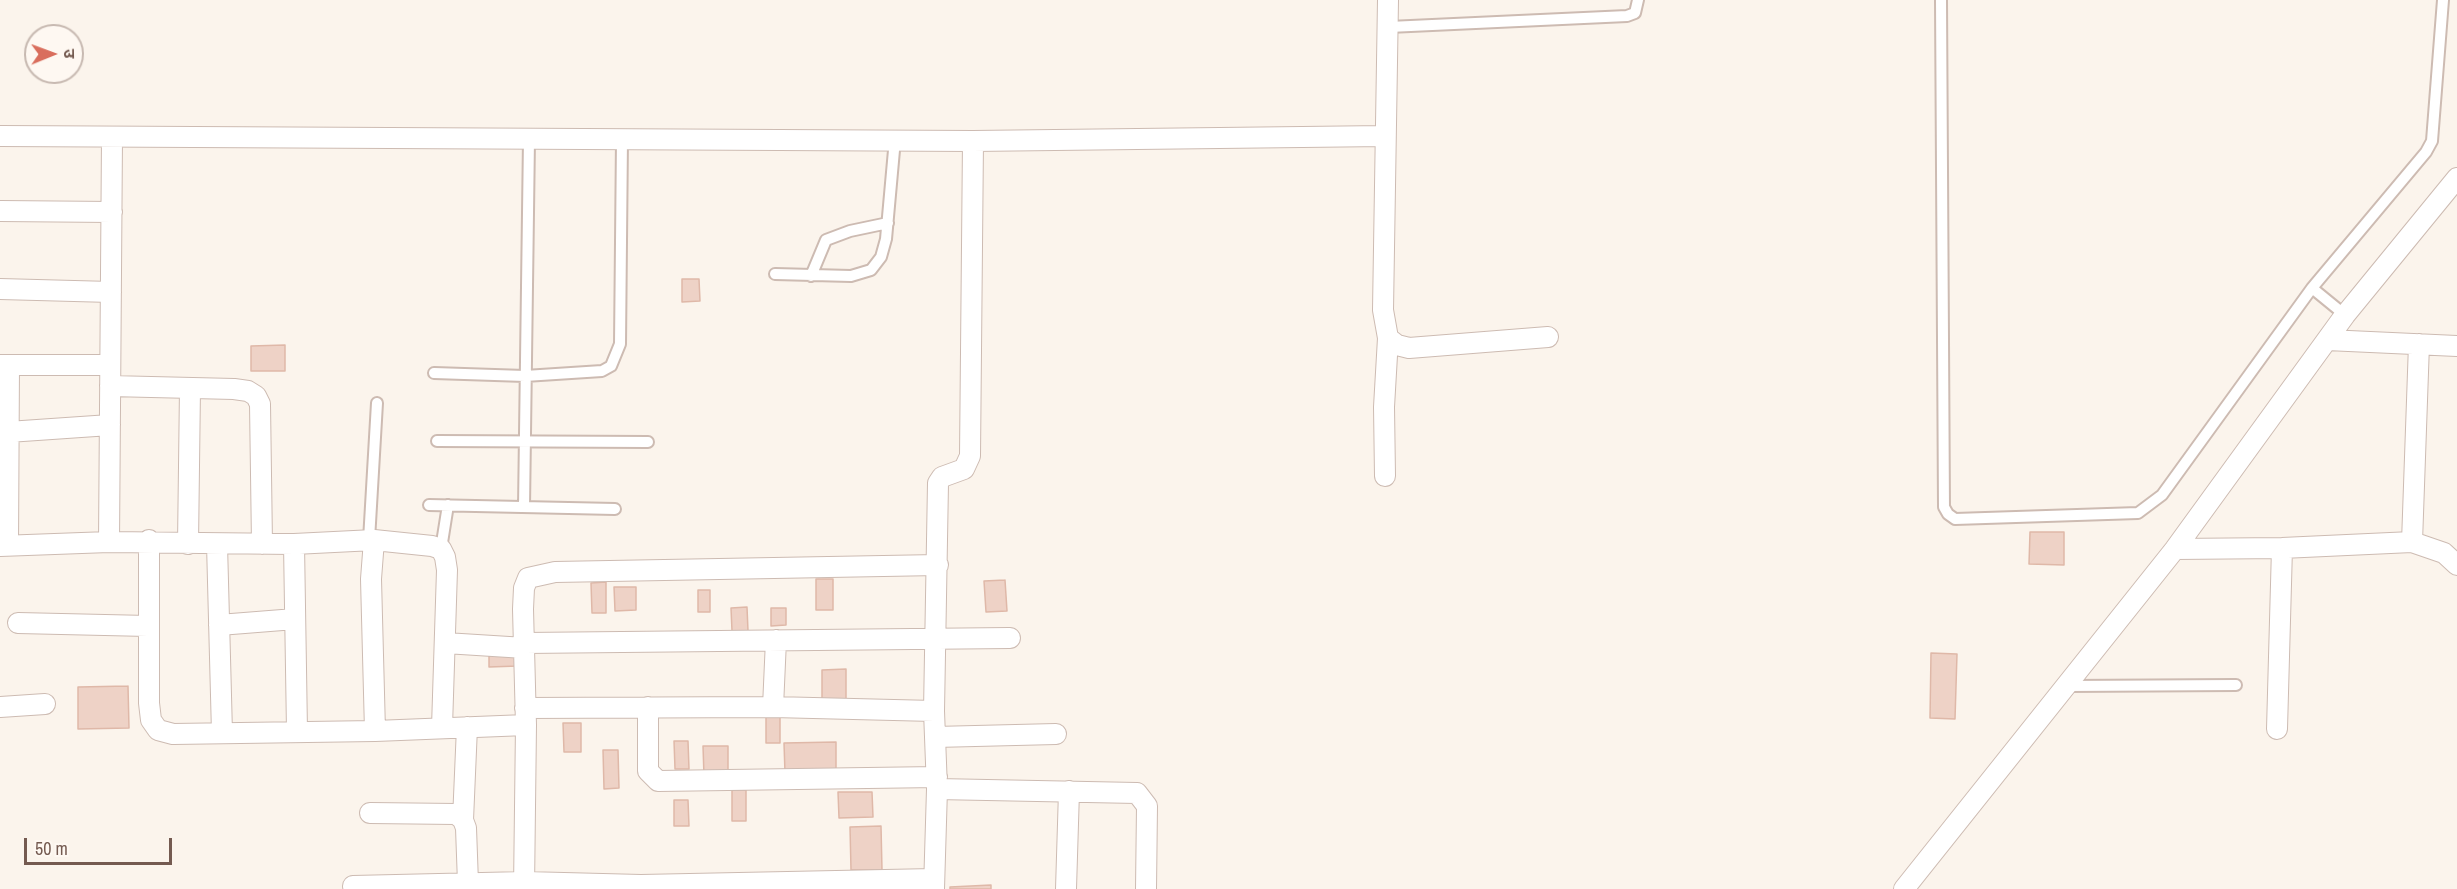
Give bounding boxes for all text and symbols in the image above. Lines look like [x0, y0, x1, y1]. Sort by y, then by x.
north arrow [24, 24, 84, 84]
text: उ [59, 49, 81, 59]
scale bar [27, 826, 176, 864]
text: 50 m [35, 836, 68, 861]

